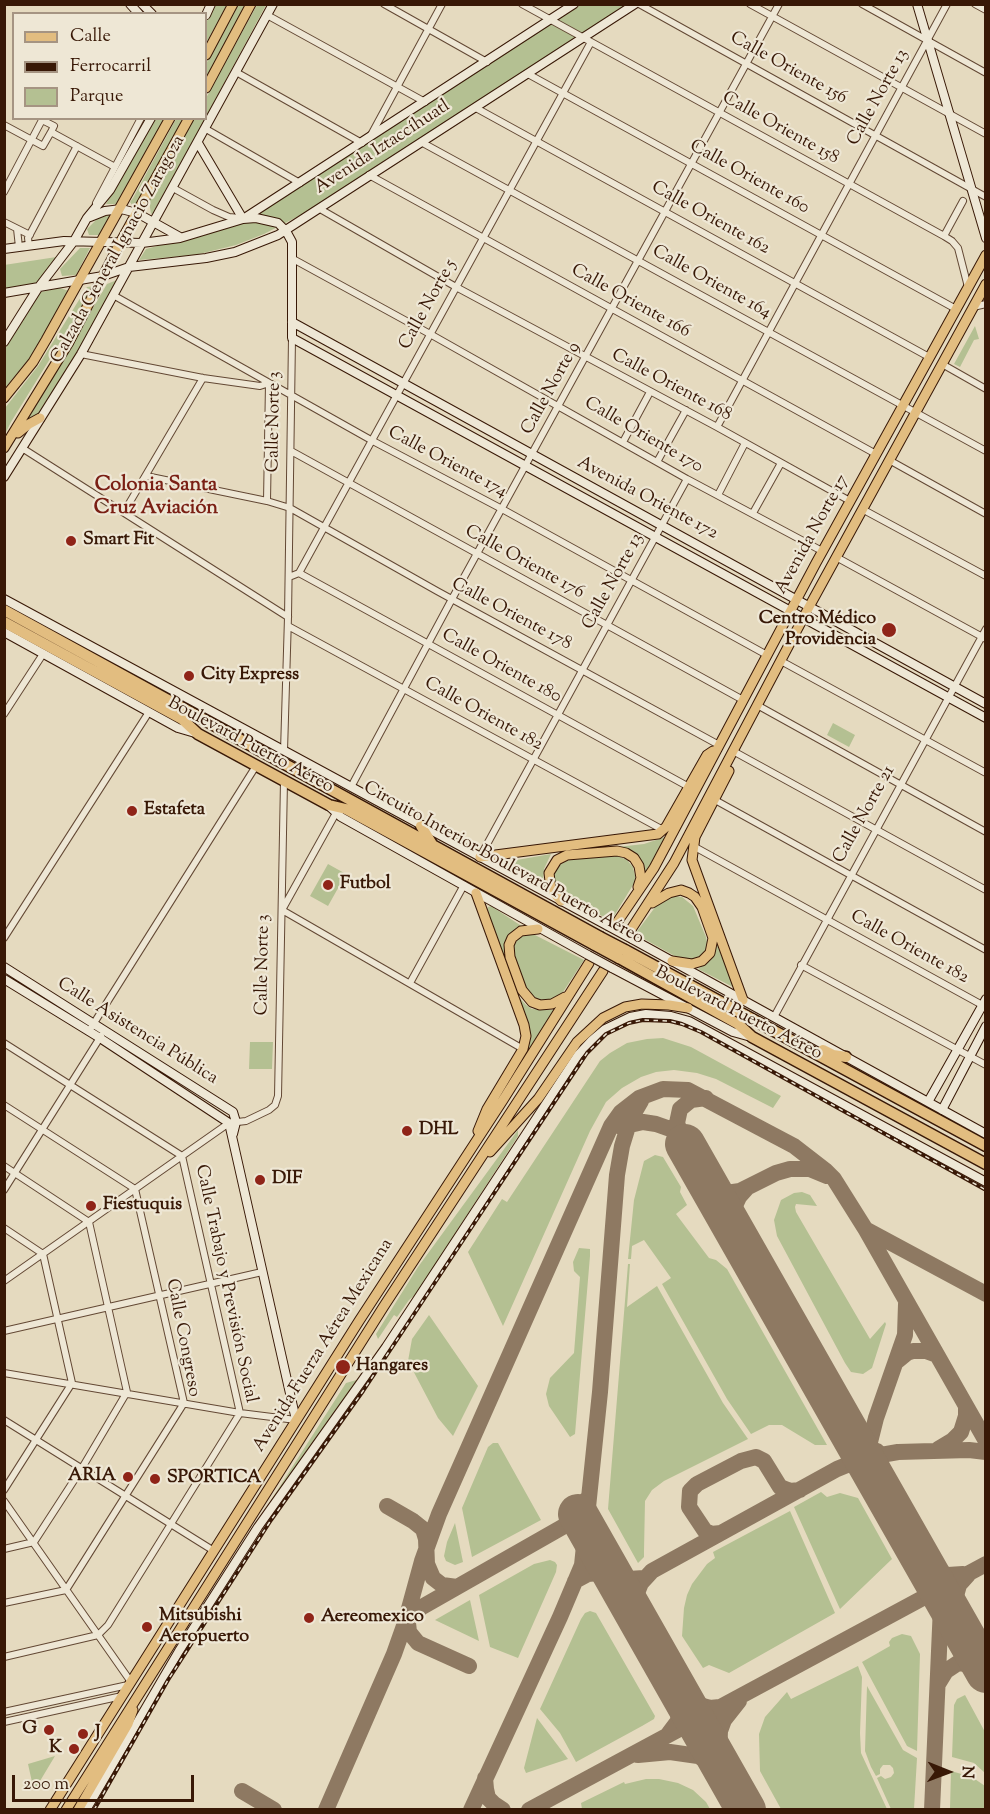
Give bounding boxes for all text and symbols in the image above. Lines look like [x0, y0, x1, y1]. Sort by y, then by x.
legend [12, 12, 207, 120]
text: Calle [70, 24, 111, 50]
street label: Calle Oriente 156 [726, 28, 850, 110]
street label: Calle Norte 13 [844, 46, 914, 150]
text: Ferrocarril [70, 54, 151, 80]
text: Parque [70, 84, 123, 110]
street label: Calle Oriente 158 [718, 88, 842, 170]
street label: Avenida Iztaccíhuatl [311, 96, 455, 200]
street label: Calzada General Ignacio Zaragoza [47, 132, 191, 368]
street label: Calle Oriente 160 [685, 136, 813, 220]
street label: Calle Oriente 162 [647, 177, 773, 261]
street label: Calle Oriente 164 [648, 241, 774, 325]
street label: Calle Norte 5 [395, 256, 463, 354]
street label: Calle Oriente 166 [567, 260, 693, 344]
street label: Calle Norte 9 [518, 339, 586, 439]
street label: Calle Oriente 168 [607, 345, 735, 427]
street label: Calle Norte 3 [263, 371, 287, 473]
street label: Calle Oriente 170 [580, 393, 706, 479]
street label: Calle Oriente 174 [384, 422, 510, 504]
street label: Avenida Oriente 172 [573, 453, 721, 545]
street label: Avenida Norte 17 [771, 472, 855, 598]
district label: Colonia Santa Cruz Aviación [94, 475, 218, 522]
street label: Calle Oriente 176 [461, 521, 587, 605]
place label: Smart Fit [83, 530, 154, 552]
street label: Calle Norte 13 [579, 530, 649, 634]
marker: Smart Fit [64, 534, 78, 548]
street label: Calle Oriente 178 [447, 574, 575, 656]
place label: Centro Médico Providencia [759, 609, 876, 652]
marker: Centro Médico Providencia [880, 621, 898, 639]
street label: Calle Oriente 180 [437, 625, 565, 709]
place label: City Express [201, 665, 299, 687]
marker: City Express [182, 669, 196, 683]
street label: Calle Oriente 182 [420, 673, 546, 757]
street label: Boulevard Puerto Aéreo [163, 693, 337, 799]
street label: Calle Norte 21 [829, 762, 901, 868]
street label: Circuito Interior Boulevard Puerto Aéreo [359, 778, 647, 950]
place label: Estafeta [144, 800, 205, 822]
marker: Estafeta [125, 804, 139, 818]
place label: Futbol [340, 874, 391, 896]
marker: Futbol [321, 878, 335, 892]
street label: Calle Oriente 182 [846, 906, 972, 990]
street label: Calle Norte 3 [252, 914, 276, 1016]
street label: Boulevard Puerto Aéreo [651, 962, 825, 1066]
street label: Calle Asistencia Pública [53, 974, 221, 1090]
place label: DHL [419, 1120, 458, 1142]
marker: DHL [400, 1124, 414, 1138]
street label: Calle Trabajo y Previsión Social [189, 1163, 261, 1405]
place label: DIF [272, 1169, 302, 1191]
marker: DIF [253, 1173, 267, 1187]
place label: Fiestuquis [103, 1195, 182, 1217]
marker: Fiestuquis [84, 1199, 98, 1213]
street label: Avenida Fuerza Aérea Mexicana [249, 1235, 399, 1457]
street label: Calle Congreso [160, 1277, 204, 1399]
place label: Hangares [356, 1356, 428, 1378]
marker: Hangares [334, 1358, 352, 1376]
place label: ARIA [68, 1466, 116, 1488]
place label: SPORTICA [167, 1468, 261, 1490]
marker: ARIA [121, 1470, 135, 1484]
marker: SPORTICA [148, 1472, 162, 1486]
place label: Mitsubishi Aeropuerto [159, 1606, 249, 1648]
place label: Aereomexico [321, 1607, 424, 1629]
marker: Aereomexico [302, 1611, 316, 1625]
marker: Mitsubishi Aeropuerto [140, 1620, 154, 1634]
place label: G [22, 1719, 37, 1741]
marker: G [42, 1723, 56, 1737]
place label: J [95, 1723, 100, 1745]
marker: J [76, 1727, 90, 1741]
place label: K [49, 1738, 62, 1760]
marker: K [67, 1742, 81, 1756]
north arrow [918, 1742, 978, 1802]
scale bar [15, 1763, 196, 1801]
text: N [955, 1766, 978, 1779]
text: 200 m [23, 1772, 69, 1798]

